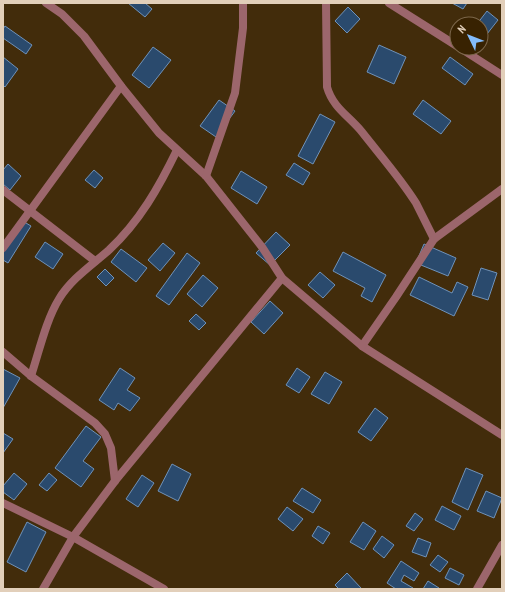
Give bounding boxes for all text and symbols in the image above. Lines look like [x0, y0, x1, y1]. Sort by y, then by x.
north arrow [449, 16, 489, 56]
text: N [455, 22, 469, 36]

